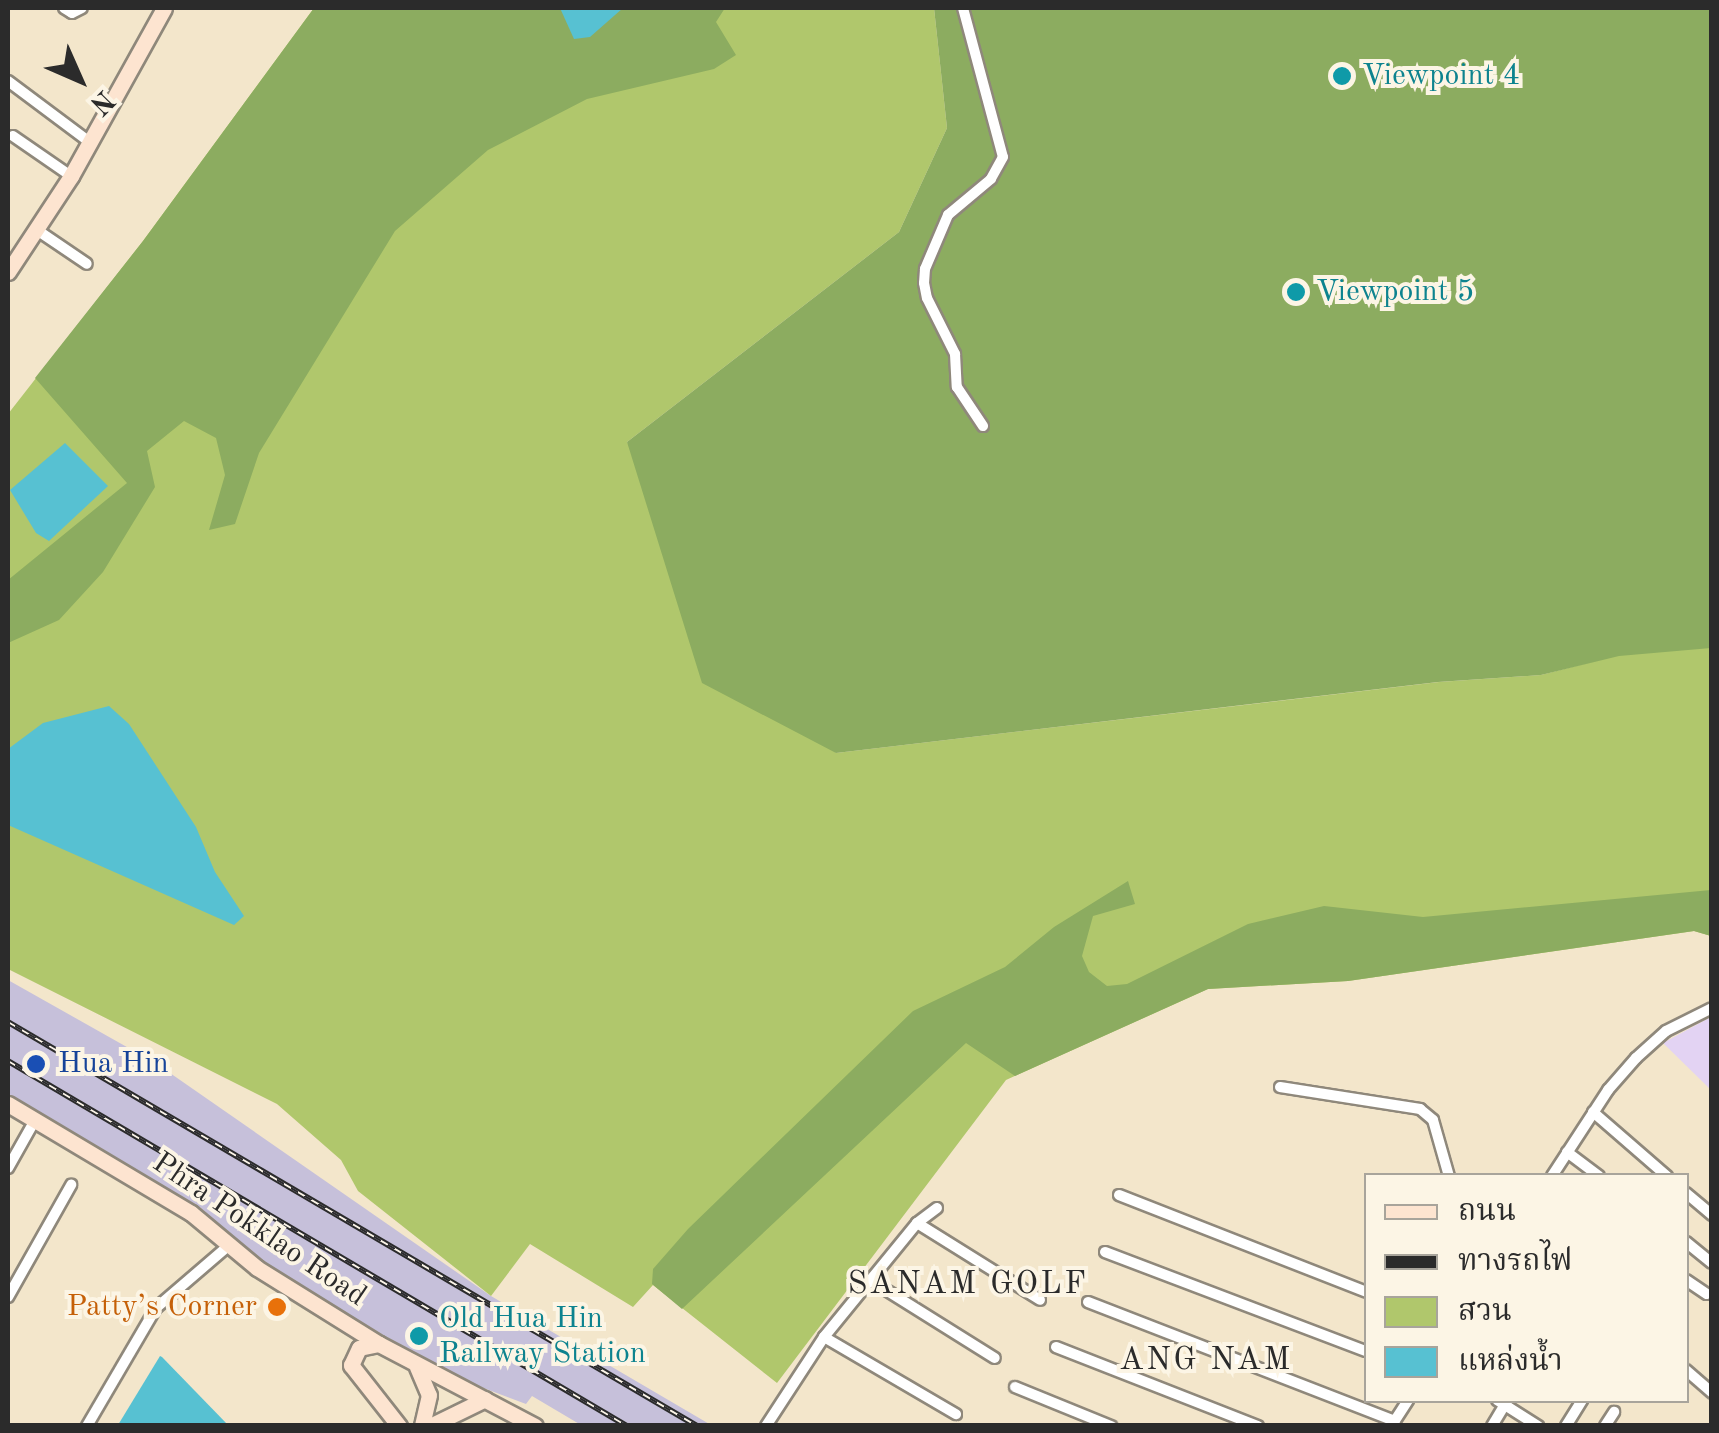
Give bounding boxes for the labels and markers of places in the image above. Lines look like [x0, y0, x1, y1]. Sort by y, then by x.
place label: Viewpoint 4 [1362, 58, 1520, 94]
marker: Viewpoint 4 [1331, 65, 1353, 87]
place label: Viewpoint 5 [1316, 274, 1474, 310]
marker: Viewpoint 5 [1285, 281, 1307, 303]
place label: Hua Hin [58, 1046, 169, 1082]
marker: Hua Hin [23, 1051, 49, 1077]
place label: Patty’s Corner [67, 1289, 257, 1325]
marker: Patty’s Corner [266, 1296, 288, 1318]
place label: Old Hua Hin Railway Station [439, 1301, 646, 1372]
marker: Old Hua Hin Railway Station [408, 1325, 430, 1347]

